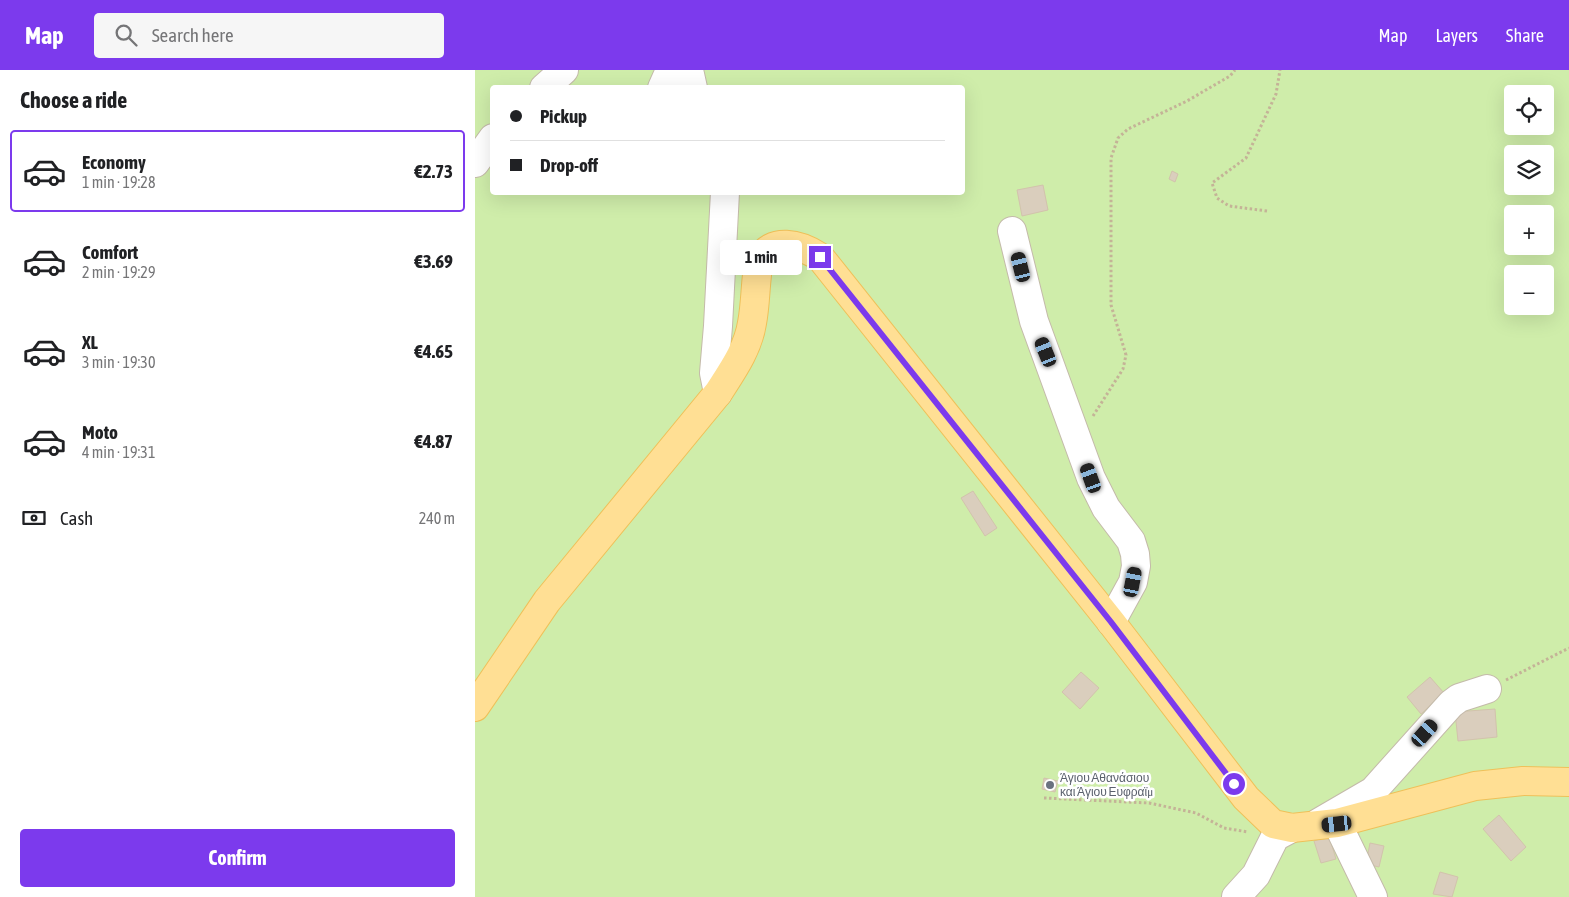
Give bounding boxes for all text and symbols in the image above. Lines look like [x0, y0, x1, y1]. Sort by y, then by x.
search box [94, 13, 444, 58]
icon: search [112, 21, 140, 49]
text: Map [25, 22, 64, 49]
text: Search here [152, 24, 234, 46]
text: Map [1378, 25, 1407, 46]
text: Layers [1435, 25, 1478, 46]
text: Share [1506, 25, 1544, 46]
map controls [1504, 85, 1554, 315]
button: locate [1504, 85, 1554, 135]
text: Choose a ride [20, 87, 127, 113]
text: Pickup [540, 105, 587, 127]
button: layers [1504, 145, 1554, 195]
icon: car [22, 149, 67, 194]
text: Economy [82, 151, 146, 173]
text: Drop-off [540, 154, 598, 176]
text: €2.73 [414, 160, 453, 182]
text: 1 min · 19:28 [82, 173, 155, 191]
button: + [1504, 205, 1554, 255]
icon: car [22, 239, 67, 284]
callout: 1 min [720, 240, 803, 274]
text: Comfort [82, 241, 138, 263]
route end [809, 246, 831, 268]
text: 1 min [745, 248, 777, 266]
text: €3.69 [414, 250, 453, 272]
car [1010, 251, 1031, 283]
text: 2 min · 19:29 [82, 263, 155, 281]
button: − [1504, 265, 1554, 315]
icon: car [22, 329, 67, 374]
text: XL [82, 331, 98, 353]
car [1033, 335, 1058, 369]
text: €4.65 [414, 340, 453, 362]
text: 3 min · 19:30 [82, 353, 155, 371]
icon: car [22, 419, 67, 464]
text: Moto [82, 421, 118, 443]
text: €4.87 [414, 430, 453, 452]
text: 4 min · 19:31 [82, 443, 155, 461]
car [1078, 461, 1103, 495]
icon: cash [20, 504, 48, 532]
text: Cash [60, 507, 93, 529]
text: 240 m [419, 509, 455, 527]
car [1122, 566, 1143, 598]
car [1409, 717, 1440, 749]
place label: Άγιου Αθανάσιου και Άγιου Ευφραϊμ [1060, 771, 1153, 799]
route start [1223, 773, 1245, 795]
marker: Άγιου Αθανάσιου και Άγιου Ευφραϊμ [1044, 779, 1056, 791]
car [1321, 815, 1352, 833]
button: Confirm [20, 829, 455, 887]

